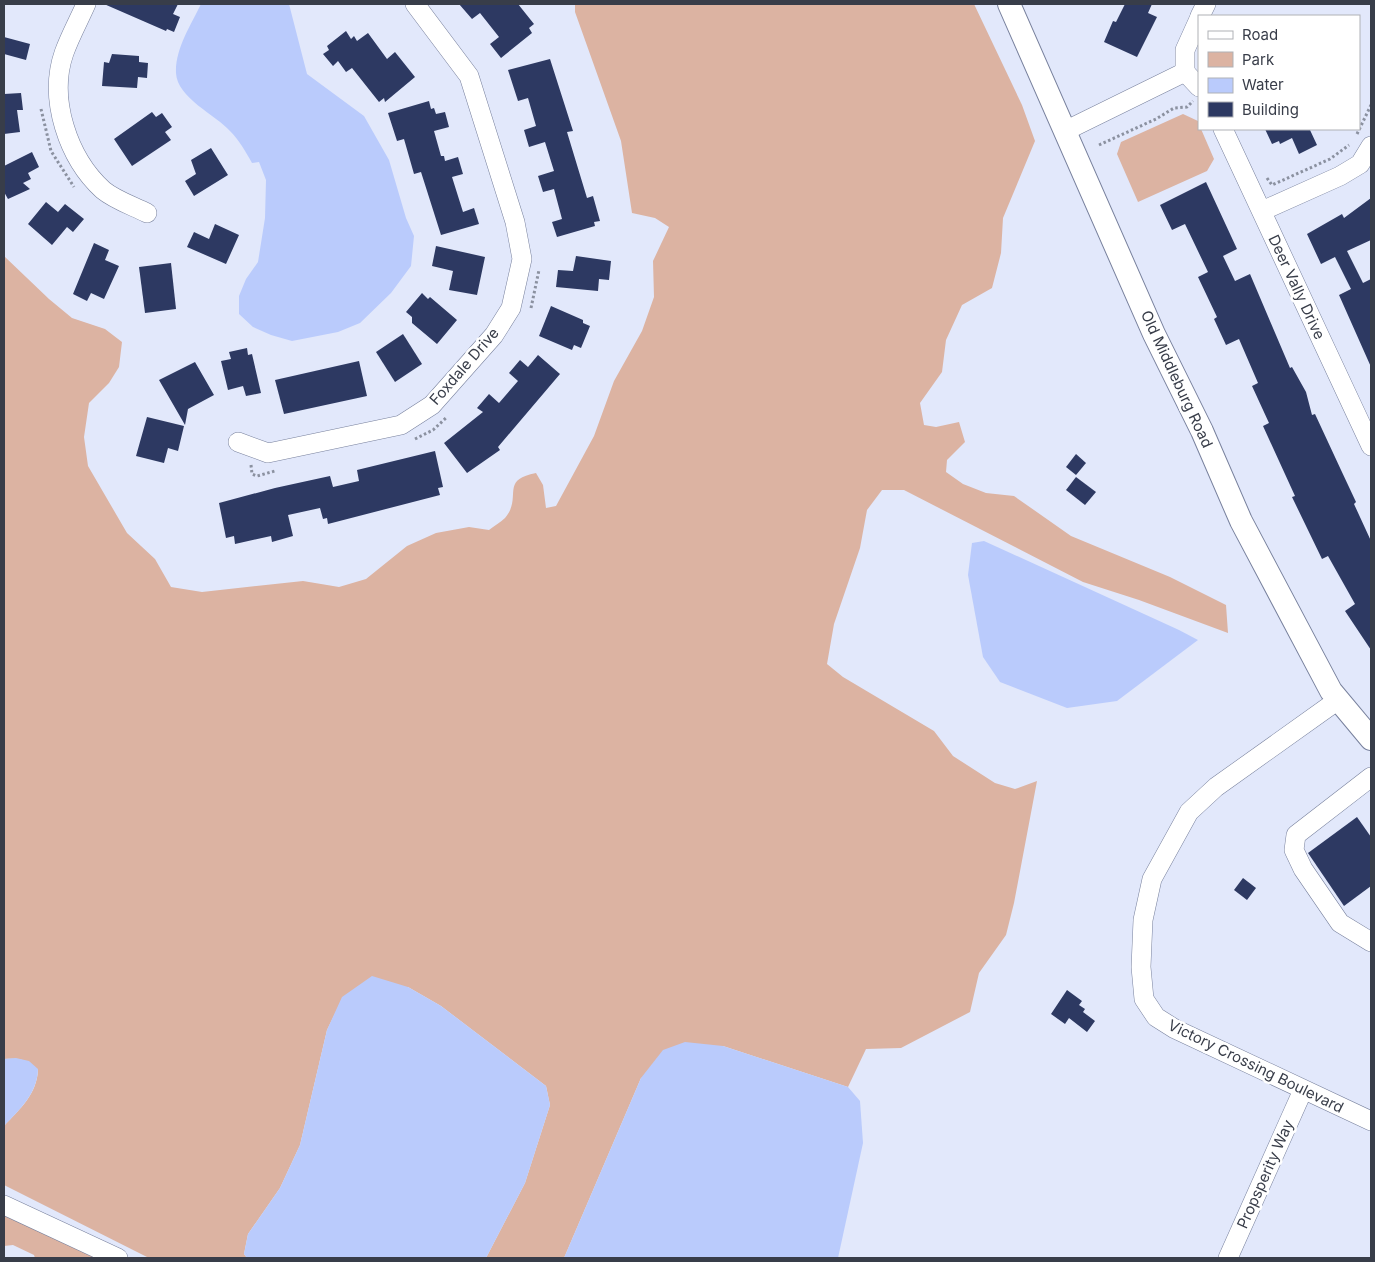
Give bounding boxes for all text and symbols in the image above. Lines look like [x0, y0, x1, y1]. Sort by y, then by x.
legend [1198, 15, 1360, 130]
text: Road [1242, 25, 1278, 44]
text: Park [1242, 50, 1275, 69]
text: Water [1242, 75, 1284, 94]
text: Building [1242, 100, 1299, 119]
street label: Deer Vally Drive [1264, 232, 1330, 342]
street label: Old Middleburg Road [1137, 307, 1217, 451]
street label: Foxdale Drive [425, 323, 503, 409]
street label: Victory Crossing Boulevard [1165, 1015, 1347, 1117]
street label: Propsperity Way [1233, 1116, 1298, 1231]

